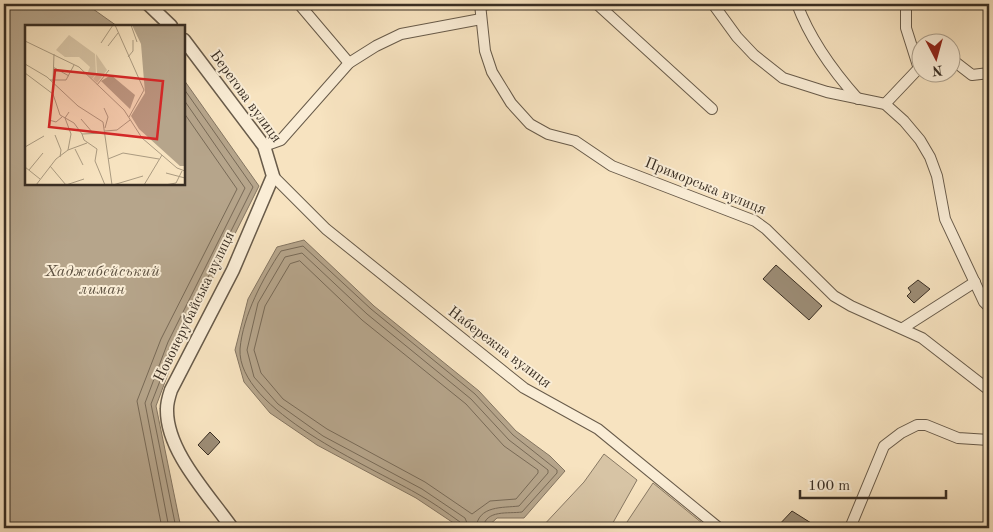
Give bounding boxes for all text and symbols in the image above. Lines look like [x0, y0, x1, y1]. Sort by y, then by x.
inset map [25, 25, 185, 185]
north arrow [910, 32, 960, 82]
street label: Берегова вулиця [207, 48, 284, 146]
text: N [931, 62, 943, 77]
street label: Приморська вулиця [642, 156, 768, 218]
street label: Новонерубайська вулиця [152, 229, 238, 385]
water label: Хаджибейський лиман [44, 264, 160, 298]
street label: Набережна вулиця [445, 304, 554, 392]
scale bar [800, 467, 947, 499]
text: 100 m [808, 479, 850, 494]

